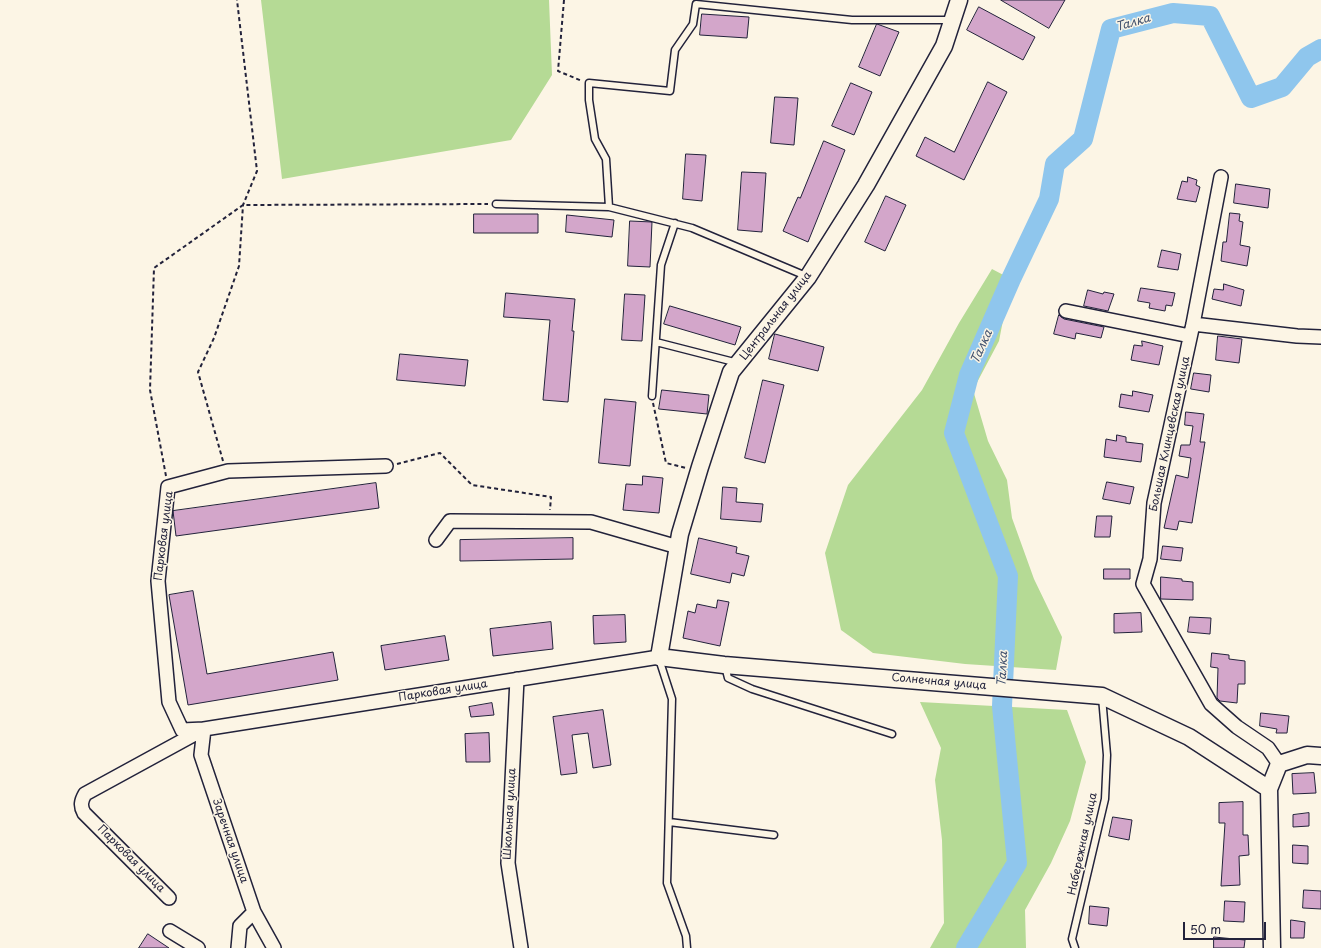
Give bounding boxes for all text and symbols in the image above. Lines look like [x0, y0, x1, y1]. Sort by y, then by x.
water label: Талка [1114, 11, 1152, 35]
street label: Центральная улица [737, 269, 815, 363]
water label: Талка [968, 328, 996, 366]
street label: Большая Клинцевская улица [1147, 355, 1193, 513]
street label: Парковая улица [152, 491, 176, 581]
water label: Талка [995, 651, 1011, 687]
street label: Солнечная улица [891, 671, 987, 693]
street label: Парковая улица [398, 677, 488, 705]
street label: Школьная улица [501, 768, 519, 860]
street label: Набережная улица [1066, 792, 1100, 896]
street label: Заречная улица [209, 797, 251, 885]
street label: Парковая улица [95, 823, 167, 895]
scale bar [1185, 914, 1268, 940]
text: 50 m [1190, 920, 1221, 938]

